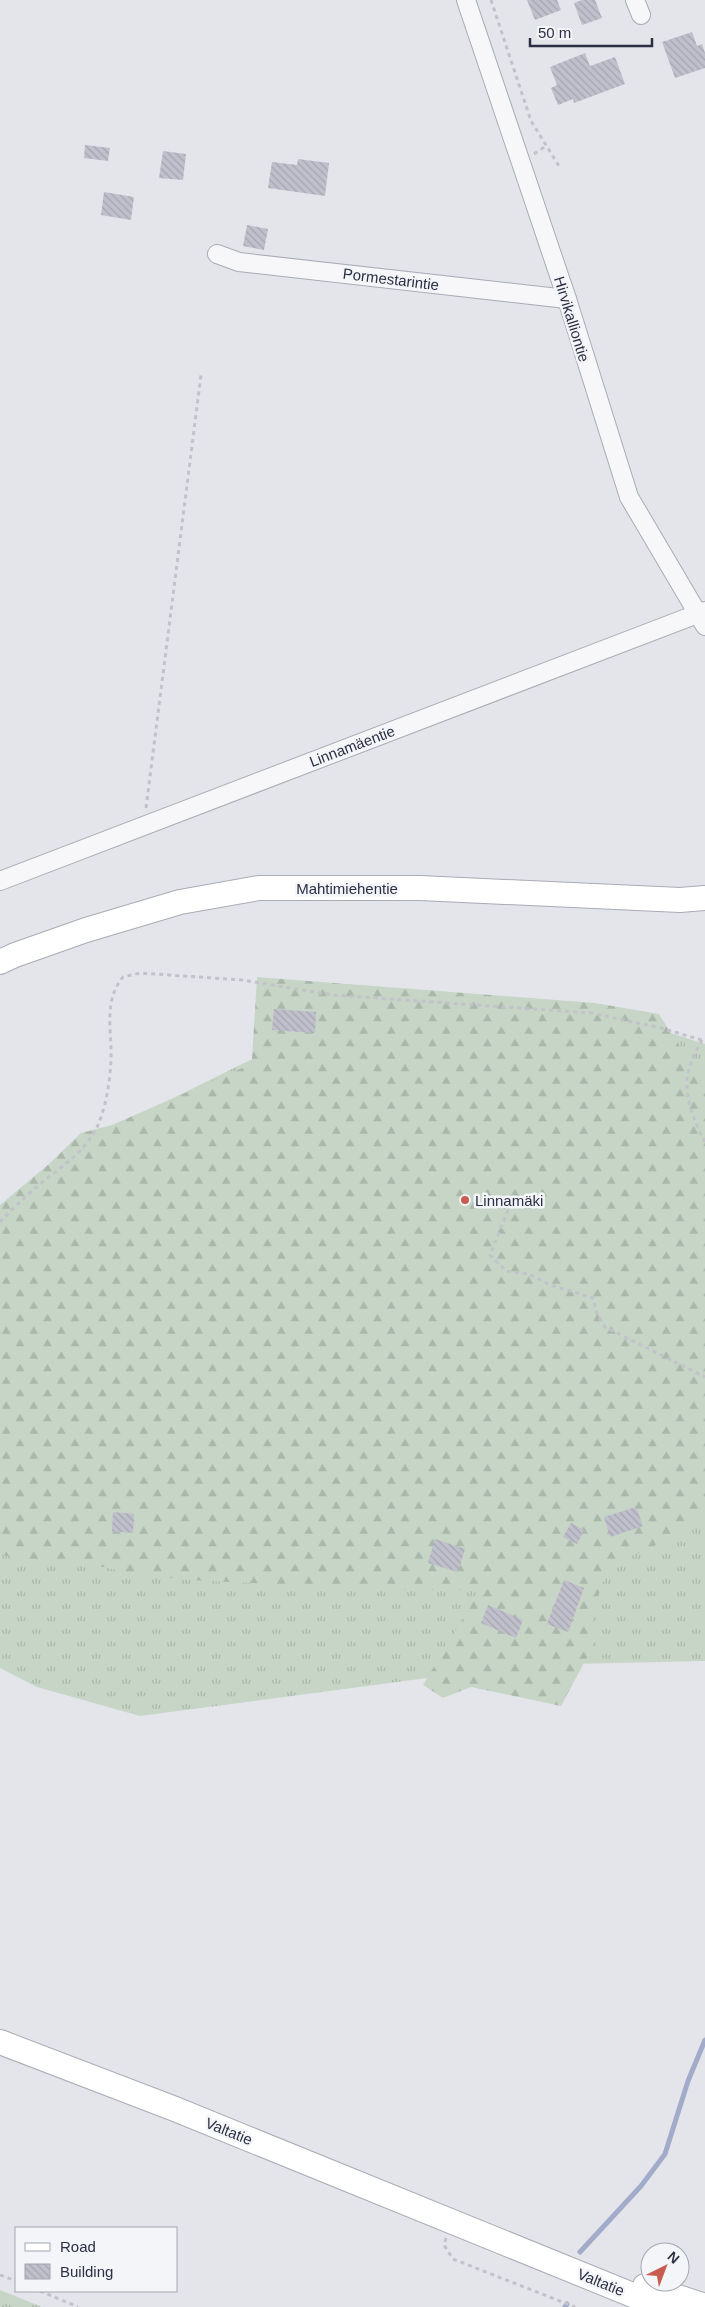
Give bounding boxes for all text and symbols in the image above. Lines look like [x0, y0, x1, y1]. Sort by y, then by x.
scale bar [530, 15, 652, 47]
text: 50 m [538, 24, 571, 41]
street label: Pormestarintie [342, 265, 440, 293]
street label: Hirvikalliontie [551, 274, 593, 364]
street label: Linnamäentie [307, 722, 397, 770]
street label: Mahtimiehentie [296, 880, 398, 897]
place label: Linnamäki [475, 1192, 543, 1209]
marker: Linnamäki [459, 1194, 471, 1206]
street label: Valtatie [203, 2114, 255, 2148]
legend [15, 2227, 178, 2292]
text: Road [60, 2238, 96, 2255]
north arrow [640, 2242, 690, 2292]
text: N [665, 2248, 683, 2267]
text: Building [60, 2263, 113, 2280]
street label: Valtatie [575, 2265, 627, 2299]

